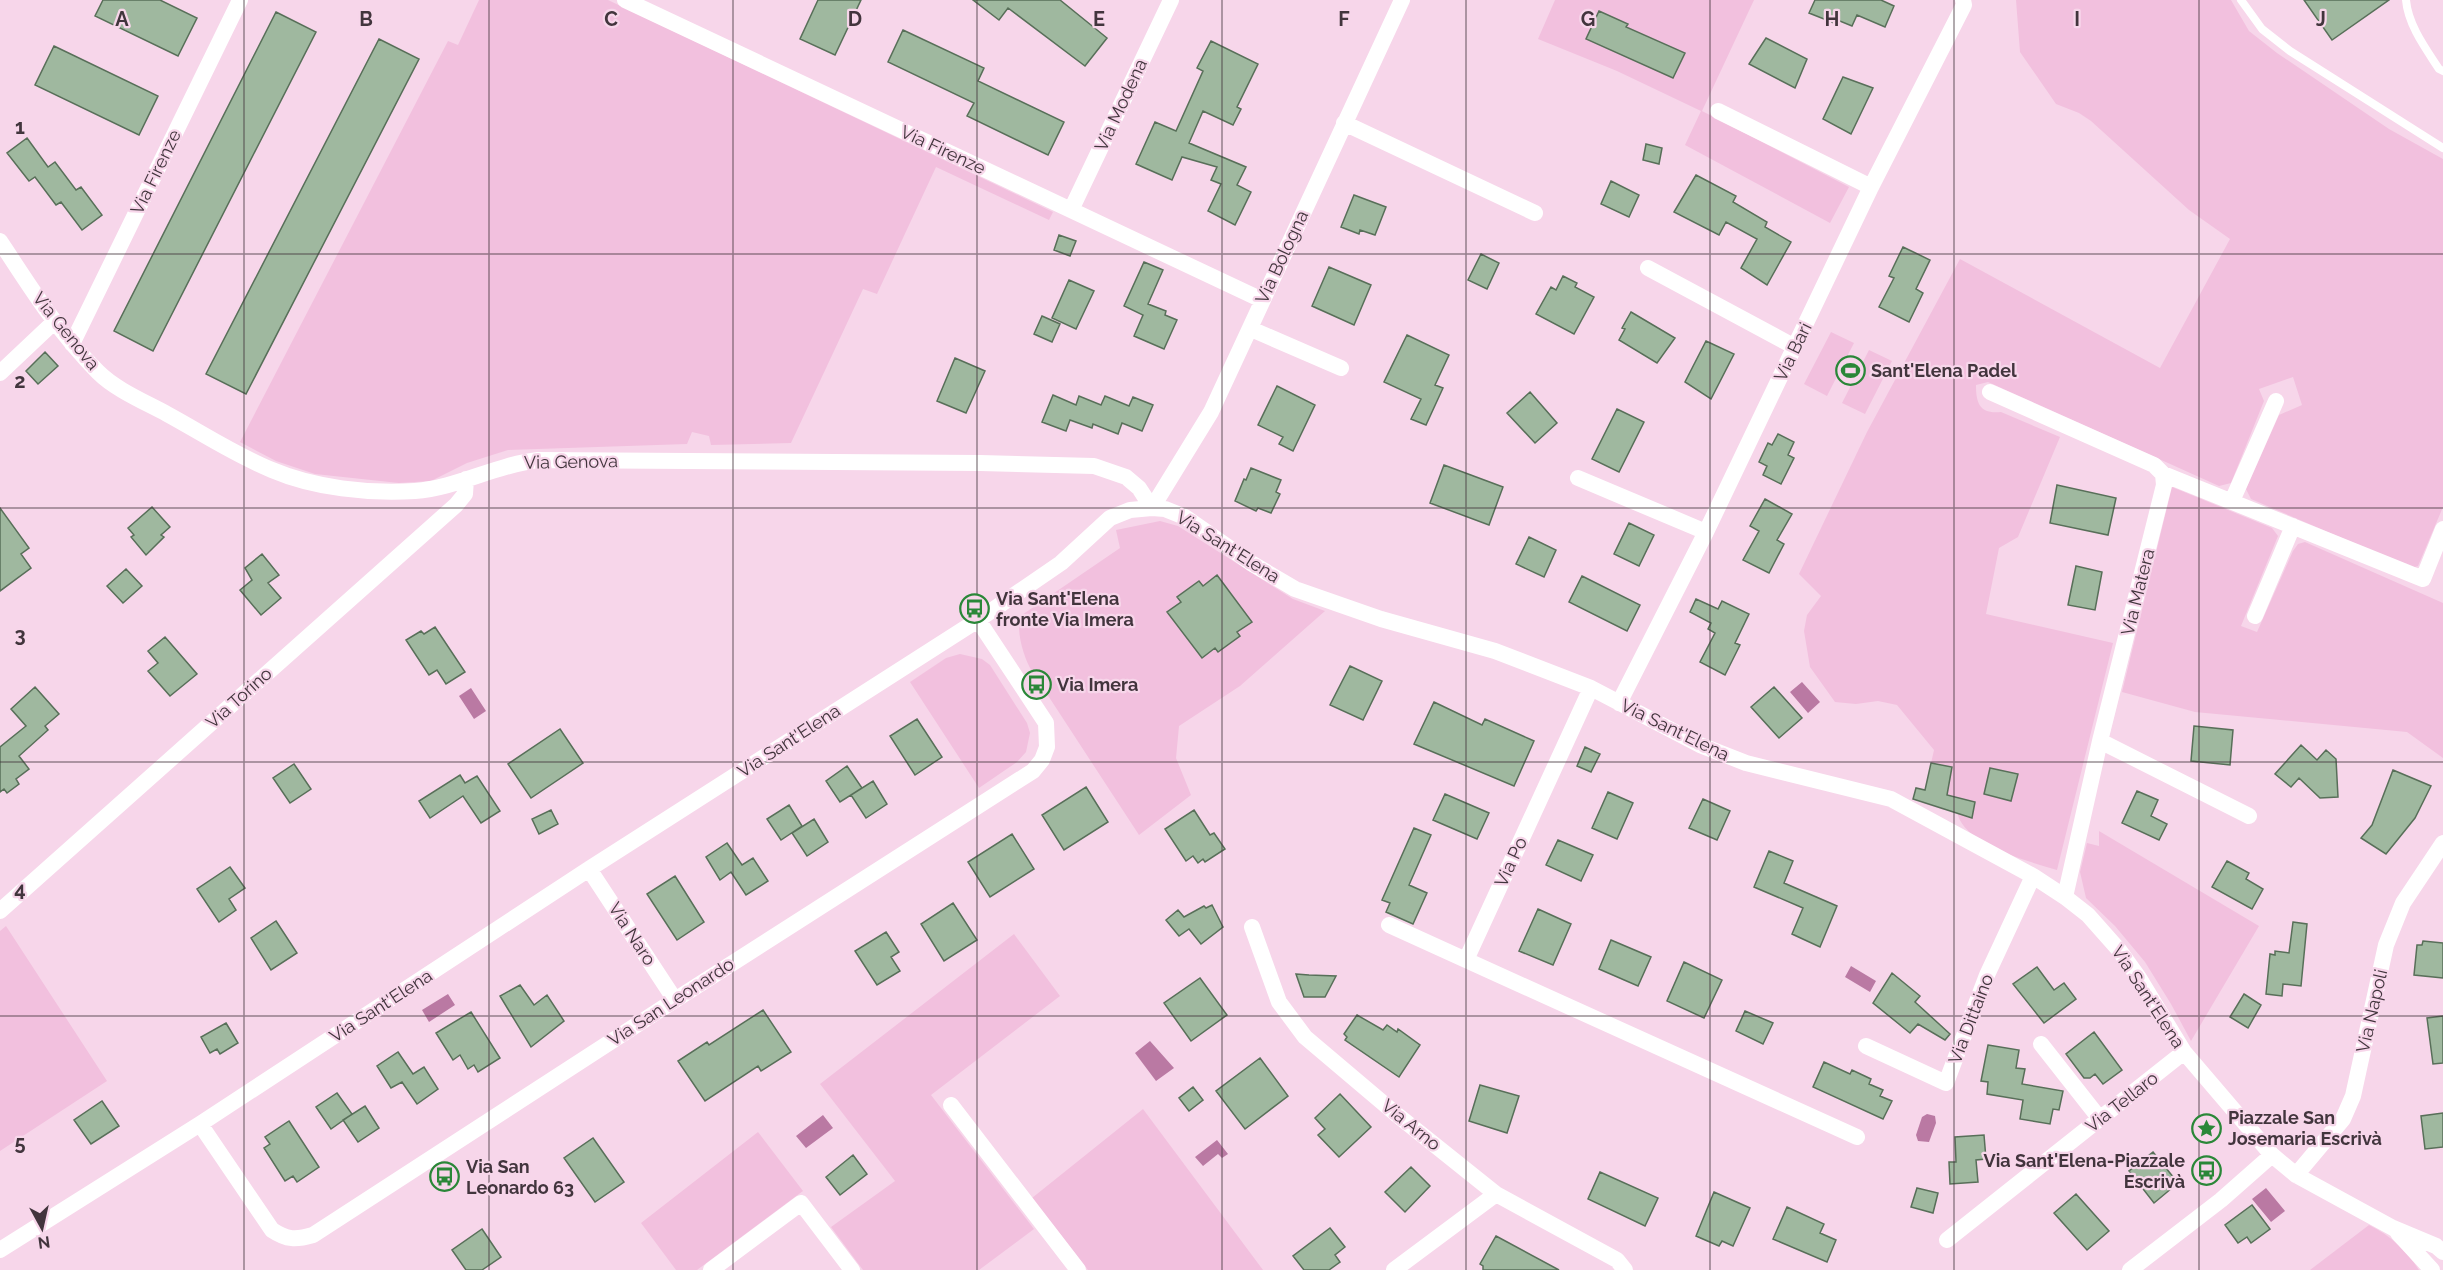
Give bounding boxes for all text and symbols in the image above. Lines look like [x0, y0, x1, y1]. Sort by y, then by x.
text: A [115, 7, 129, 31]
text: B [359, 7, 373, 31]
text: C [604, 7, 618, 31]
text: D [848, 7, 862, 31]
text: E [1093, 7, 1105, 31]
text: F [1338, 7, 1350, 31]
text: G [1581, 7, 1595, 31]
text: H [1825, 7, 1839, 31]
text: I [2074, 7, 2080, 31]
text: J [2316, 7, 2326, 31]
street label: Via Modena [1090, 56, 1151, 154]
text: 1 [15, 115, 25, 139]
street label: Via Firenze [897, 121, 989, 179]
street label: Via Firenze [126, 126, 185, 217]
street label: Via Bologna [1251, 207, 1312, 307]
street label: Via Genova [29, 288, 104, 374]
street label: Via Bari [1769, 319, 1816, 385]
sports icon: Sant'Elena Padel [1834, 355, 1866, 387]
place label: Sant'Elena Padel [1871, 360, 2017, 381]
text: 2 [14, 369, 26, 393]
street label: Via Genova [524, 450, 618, 473]
street label: Via Sant'Elena [1173, 506, 1284, 587]
street label: Via Matera [2117, 546, 2158, 637]
place label: Via Sant'Elena fronte Via Imera [996, 588, 1134, 630]
bus stop icon: Via Sant'Elena fronte Via Imera [959, 593, 991, 625]
text: 3 [14, 623, 26, 647]
street label: Via Torino [201, 662, 276, 733]
bus stop icon: Via Imera [1020, 669, 1052, 701]
place label: Via Imera [1057, 674, 1138, 695]
street label: Via Sant'Elena [1618, 694, 1733, 765]
street label: Via Sant'Elena [734, 700, 844, 782]
street label: Via Po [1490, 833, 1531, 890]
text: 4 [14, 877, 26, 901]
street label: Via Naro [604, 898, 661, 969]
street label: Via Sant'Elena [2107, 942, 2189, 1052]
street label: Via San Leonardo [604, 953, 738, 1050]
street label: Via Sant'Elena [326, 965, 436, 1047]
street label: Via Napoli [2352, 967, 2391, 1055]
street label: Via Dittaino [1944, 971, 1997, 1067]
street label: Via Tellaro [2081, 1067, 2162, 1136]
street label: Via Arno [1378, 1095, 1445, 1155]
place label: Piazzale San Josemaria Escrivà [2228, 1107, 2382, 1149]
place icon: Piazzale San Josemaria Escrivà [2191, 1112, 2223, 1144]
text: 5 [14, 1131, 26, 1155]
place label: Via Sant'Elena-Piazzale Escrivà [1984, 1150, 2185, 1192]
bus stop icon: Via Sant'Elena-Piazzale Escrivà [2190, 1155, 2222, 1187]
place label: Via San Leonardo 63 [466, 1156, 574, 1198]
bus stop icon: Via San Leonardo 63 [429, 1161, 461, 1193]
north arrow [12, 1198, 72, 1258]
text: N [37, 1232, 51, 1253]

